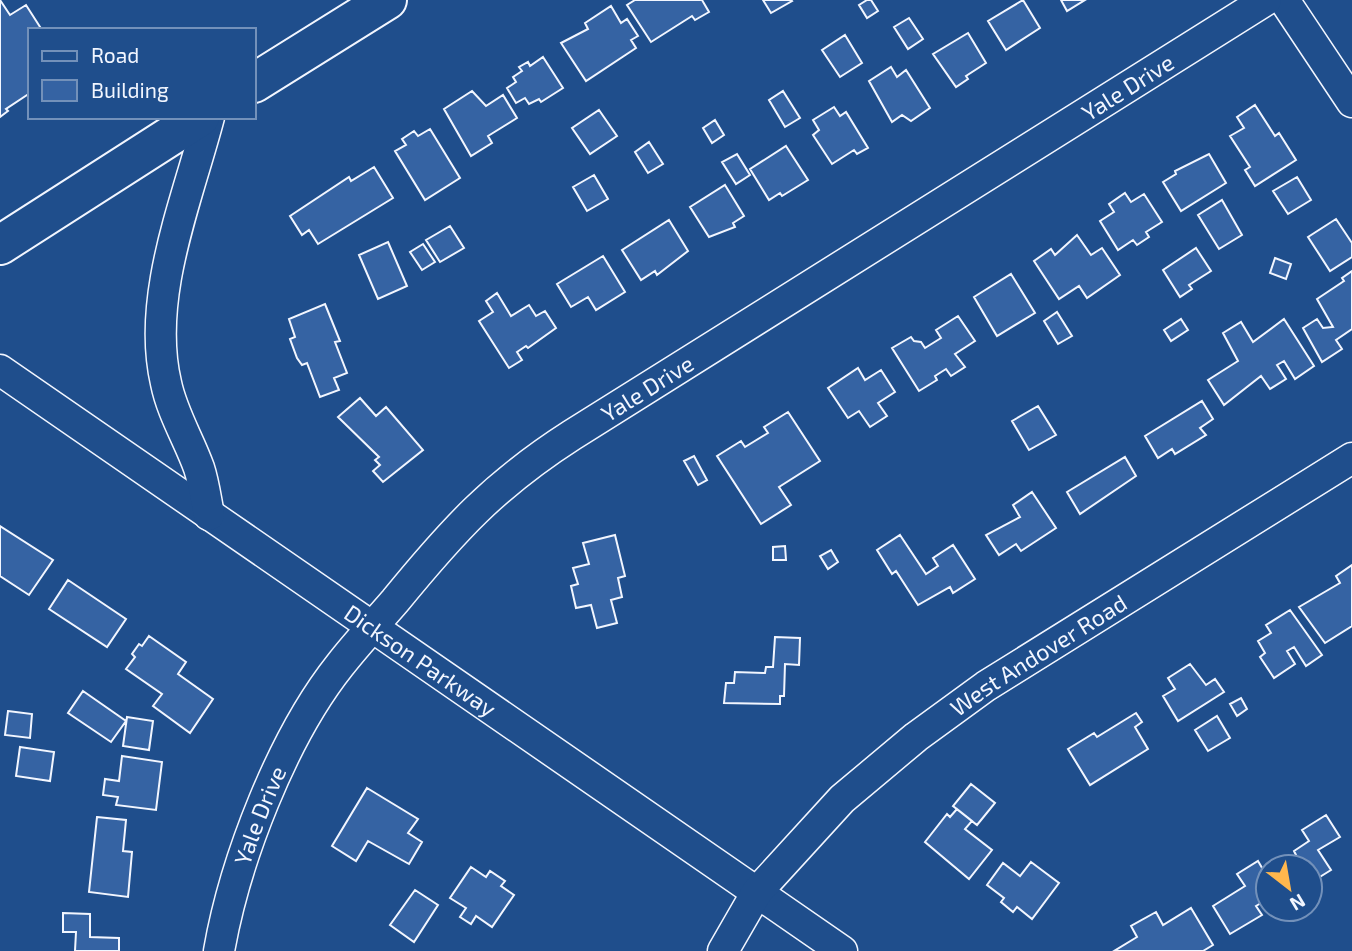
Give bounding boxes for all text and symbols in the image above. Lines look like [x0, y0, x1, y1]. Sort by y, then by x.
legend [28, 28, 256, 119]
text: Road [91, 42, 139, 67]
street label: Yale Drive [1076, 48, 1179, 126]
text: Building [91, 77, 169, 102]
street label: Yale Drive [596, 349, 698, 427]
street label: West Andover Road [944, 588, 1132, 722]
street label: Dickson Parkway [339, 598, 502, 722]
street label: Yale Drive [228, 761, 291, 868]
north arrow [1254, 853, 1324, 923]
text: N [1286, 890, 1310, 916]

